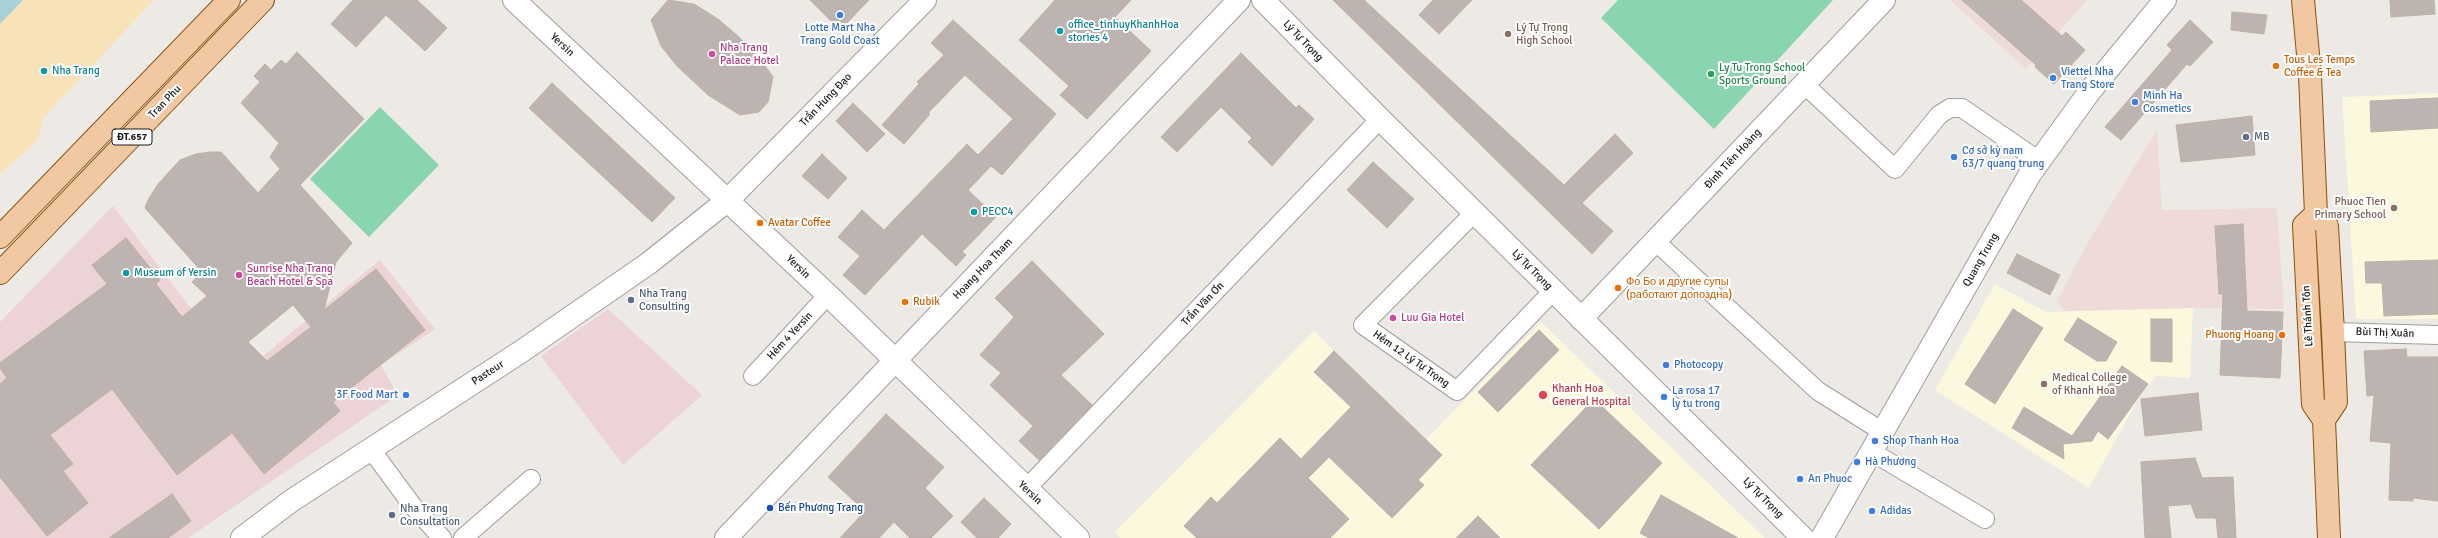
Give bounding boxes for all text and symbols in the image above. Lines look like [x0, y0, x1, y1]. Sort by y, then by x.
marker: Lotte Mart Nha Trang Gold Coast [835, 10, 845, 20]
place label: office_tinhuyKhanhHoa stories 4 [1068, 18, 1179, 44]
street label: Lý Tự Trọng [1280, 18, 1326, 64]
place label: Lotte Mart Nha Trang Gold Coast [800, 21, 880, 47]
place label: Lý Tự Trọng High School [1516, 21, 1573, 47]
marker: office_tinhuyKhanhHoa stories 4 [1055, 26, 1065, 36]
marker: Lý Tự Trọng High School [1503, 29, 1513, 39]
street label: Yersin [547, 31, 577, 59]
place label: Nha Trang Palace Hotel [720, 41, 779, 67]
marker: Nha Trang Palace Hotel [707, 49, 717, 59]
place label: Tous Les Temps Coffee & Tea [2284, 53, 2355, 79]
place label: Ly Tu Trong School Sports Ground [1719, 61, 1805, 87]
marker: Tous Les Temps Coffee & Tea [2271, 61, 2281, 71]
place label: Nha Trang [52, 64, 100, 78]
place label: Viettel Nha Trang Store [2061, 65, 2115, 91]
marker: Nha Trang [39, 66, 49, 76]
marker: Ly Tu Trong School Sports Ground [1706, 69, 1716, 79]
street label: Trần Hưng Đạo [797, 71, 855, 129]
marker: Viettel Nha Trang Store [2048, 73, 2058, 83]
street label: Tran Phu [146, 83, 184, 121]
place label: Minh Ha Cosmetics [2143, 89, 2191, 115]
marker: Minh Ha Cosmetics [2130, 97, 2140, 107]
street label: Đinh Tiên Hoàng [1702, 126, 1764, 192]
road number: ĐT.657 [112, 129, 152, 145]
place label: MB [2254, 130, 2270, 144]
marker: MB [2241, 132, 2251, 142]
place label: Cơ sở kỳ nam 63/7 quang trung [1962, 144, 2044, 170]
marker: Cơ sở kỳ nam 63/7 quang trung [1949, 152, 1959, 162]
place label: Phuoc Tien Primary School [2315, 195, 2386, 221]
marker: Phuoc Tien Primary School [2389, 203, 2399, 213]
place label: PECC4 [982, 205, 1014, 219]
marker: PECC4 [969, 207, 979, 217]
place label: Avatar Coffee [768, 216, 831, 230]
marker: Avatar Coffee [755, 218, 765, 228]
street label: Quang Trung [1960, 231, 2002, 289]
street label: Hoang Hoa Tham [951, 236, 1015, 302]
street label: Lý Tự Trọng [1509, 247, 1555, 293]
street label: Yersin [783, 252, 813, 282]
place label: Sunrise Nha Trang Beach Hotel & Spa [247, 262, 333, 288]
place label: Museum of Yersin [134, 266, 216, 280]
marker: Museum of Yersin [121, 268, 131, 278]
marker: Sunrise Nha Trang Beach Hotel & Spa [234, 270, 244, 280]
place label: Фо Бо и другие супы (работают допоздна) [1626, 275, 1732, 301]
street label: Trần Văn Ơn [1179, 279, 1227, 329]
marker: Фо Бо и другие супы (работают допоздна) [1613, 283, 1623, 293]
street label: Lê Thánh Tôn [2300, 285, 2316, 347]
place label: Nha Trang Consulting [639, 287, 690, 313]
marker: Nha Trang Consulting [626, 295, 636, 305]
place label: Rubik [913, 295, 940, 309]
marker: Rubik [900, 297, 910, 307]
street label: Hẻm 4 Yersin [764, 309, 816, 363]
place label: Luu Gia Hotel [1401, 311, 1465, 325]
marker: Luu Gia Hotel [1388, 313, 1398, 323]
street label: Bùi Thị Xuân [2355, 325, 2415, 341]
street label: Hẻm 12 Lý Tự Trọng [1370, 328, 1452, 390]
place label: Phuong Hoang [2205, 328, 2274, 342]
marker: Phuong Hoang [2277, 330, 2287, 340]
street label: Pasteur [469, 358, 507, 388]
place label: Photocopy [1674, 358, 1723, 372]
marker: Photocopy [1661, 360, 1671, 370]
place label: Medical College of Khanh Hoa [2052, 371, 2127, 397]
marker: Medical College of Khanh Hoa [2039, 379, 2049, 389]
place label: Khanh Hoa General Hospital [1552, 382, 1631, 408]
place label: La rosa 17 ly tu trong [1672, 384, 1720, 410]
place label: 3F Food Mart [336, 388, 398, 402]
marker: Khanh Hoa General Hospital [1537, 389, 1549, 401]
marker: 3F Food Mart [401, 390, 411, 400]
marker: La rosa 17 ly tu trong [1659, 392, 1669, 402]
place label: Shop Thanh Hoa [1883, 434, 1959, 448]
marker: Shop Thanh Hoa [1870, 436, 1880, 446]
place label: Hà Phương [1865, 455, 1916, 469]
marker: Hà Phương [1852, 457, 1862, 467]
place label: An Phuoc [1808, 472, 1852, 486]
marker: An Phuoc [1795, 474, 1805, 484]
street label: Lý Tự Trọng [1740, 475, 1786, 521]
street label: Yersin [1015, 478, 1045, 508]
place label: Bến Phương Trang [778, 501, 863, 515]
place label: Nha Trang Consultation [400, 502, 460, 528]
marker: Bến Phương Trang [765, 503, 775, 513]
place label: Adidas [1880, 504, 1912, 518]
marker: Adidas [1867, 506, 1877, 516]
marker: Nha Trang Consultation [387, 510, 397, 520]

